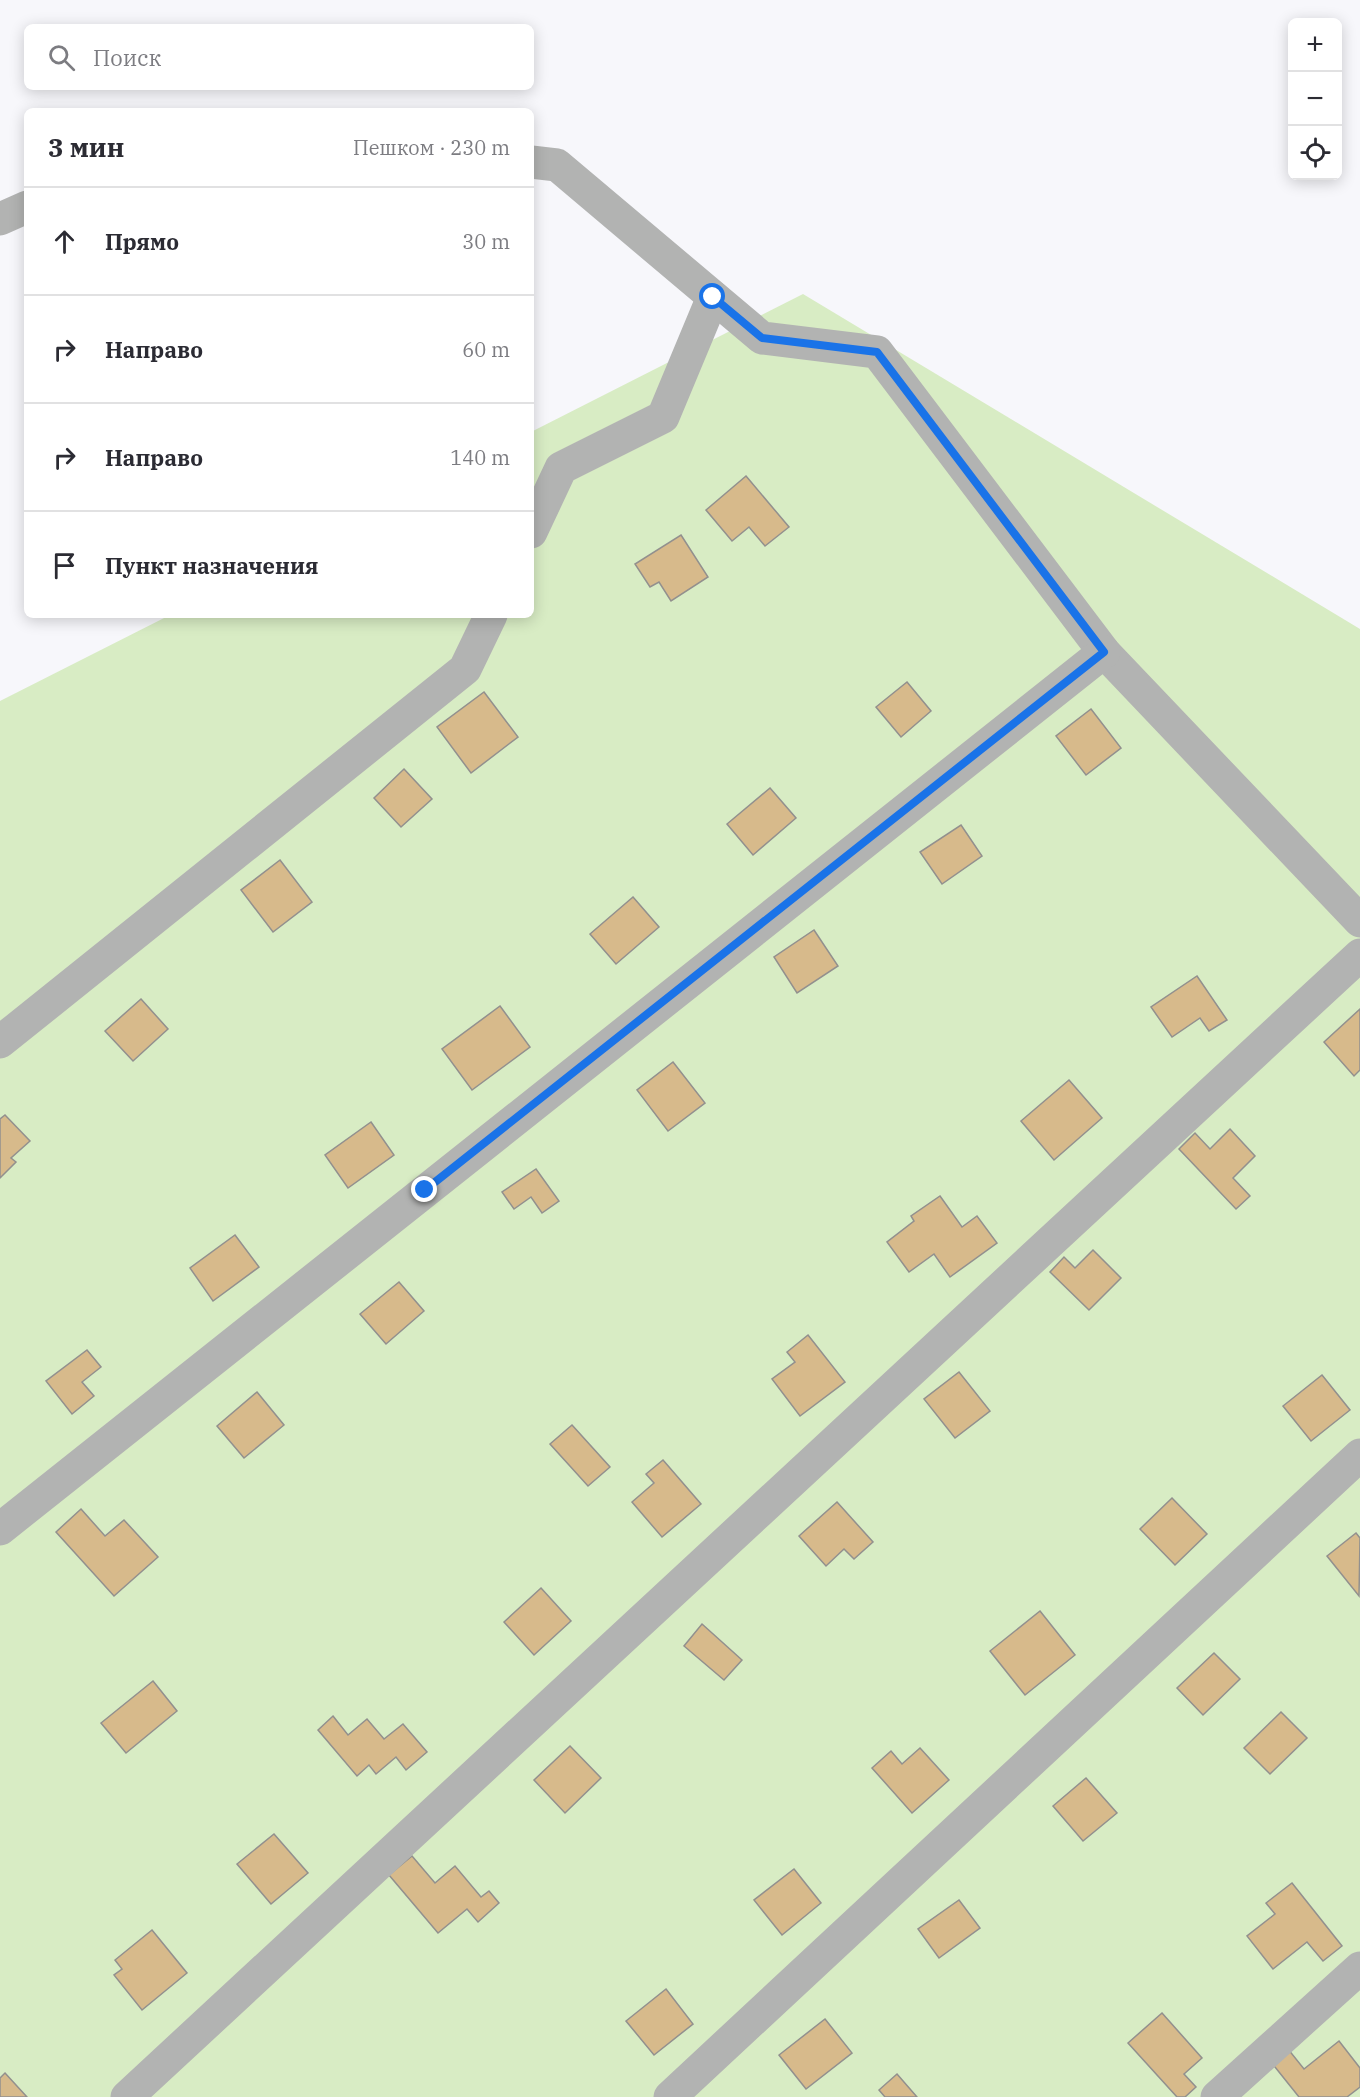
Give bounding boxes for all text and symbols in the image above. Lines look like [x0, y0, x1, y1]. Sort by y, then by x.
map controls [1288, 18, 1342, 180]
button: + [1288, 18, 1342, 72]
search box [24, 24, 534, 90]
icon: search [45, 41, 78, 74]
text: Поиск [93, 43, 161, 72]
button: − [1288, 72, 1342, 126]
button: locate [1288, 126, 1342, 180]
text: 3 мин [48, 130, 124, 164]
text: Пешком · 230 m [353, 134, 510, 161]
icon: ahead [48, 225, 81, 258]
text: Прямо [105, 227, 179, 256]
text: 30 m [462, 228, 510, 255]
route start [699, 283, 725, 309]
icon: right [48, 333, 81, 366]
text: Направо [105, 335, 203, 364]
text: 60 m [462, 336, 510, 363]
icon: right [48, 441, 81, 474]
text: Направо [105, 443, 203, 472]
text: 140 m [450, 444, 510, 471]
icon: arrive [48, 549, 81, 582]
text: Пункт назначения [105, 551, 319, 580]
route end [411, 1176, 437, 1202]

